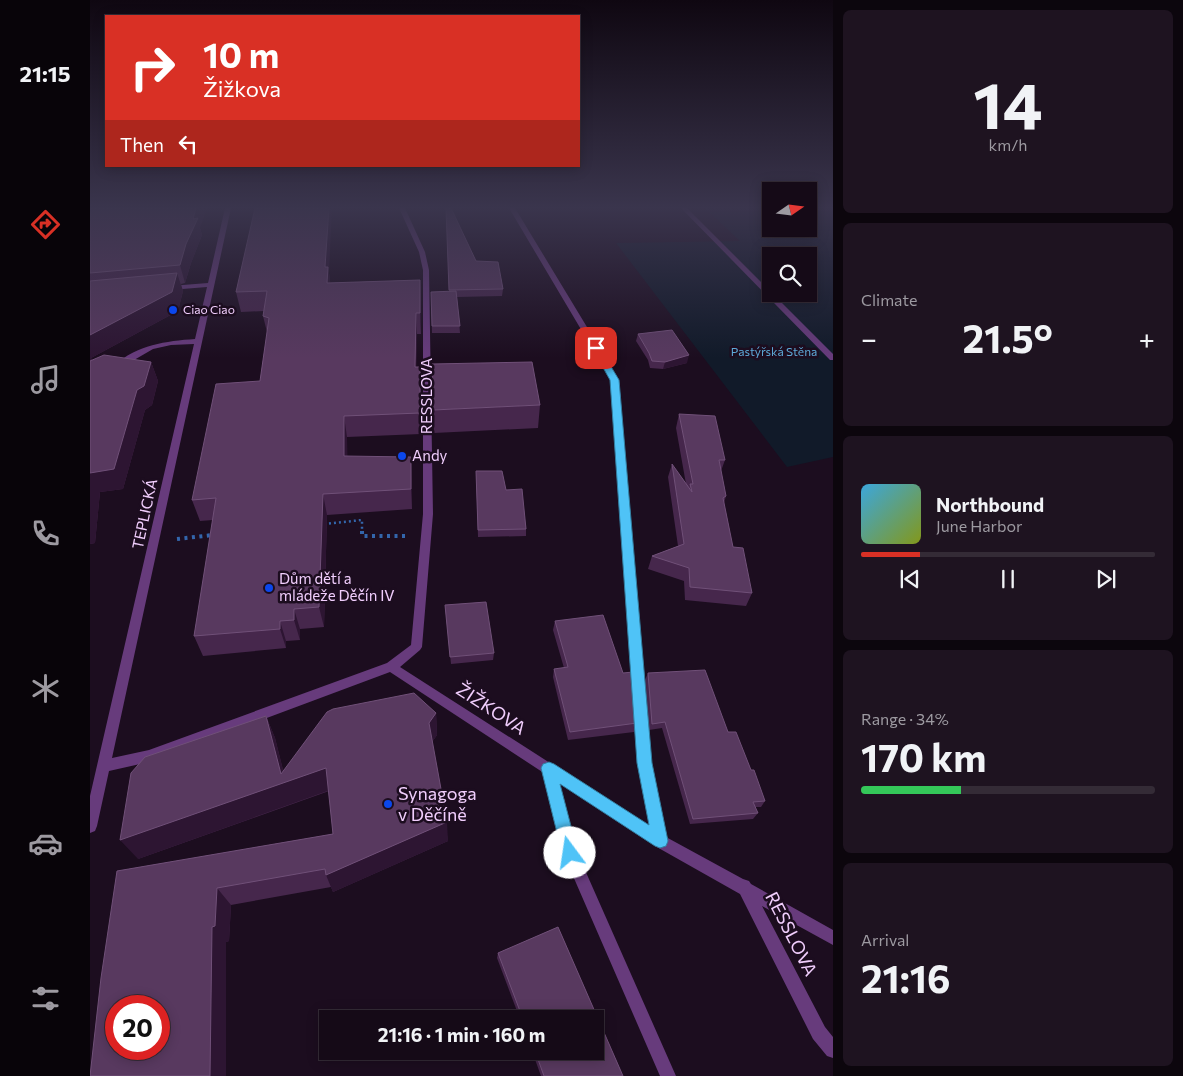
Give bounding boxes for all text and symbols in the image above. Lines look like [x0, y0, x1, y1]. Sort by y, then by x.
text: 10 m [203, 32, 279, 75]
icon: right [120, 35, 185, 100]
text: 21:15 [19, 60, 71, 87]
text: 14 [973, 63, 1043, 142]
text: Žižkova [203, 75, 281, 102]
icon: left [174, 130, 202, 158]
text: Then [120, 133, 164, 156]
text: km/h [989, 135, 1027, 154]
north arrow [762, 182, 818, 238]
map controls [762, 182, 817, 302]
icon: directions [28, 207, 63, 242]
button: search [762, 247, 817, 302]
text: Climate [861, 290, 917, 309]
place label: Ciao Ciao [183, 302, 235, 316]
marker: Ciao Ciao [167, 304, 179, 316]
text: 21.5° [963, 314, 1053, 361]
text: − [861, 321, 877, 355]
text: + [1139, 321, 1155, 355]
pin [575, 327, 617, 369]
icon: arrive [582, 334, 610, 362]
park label: Pastýřská Stěna [731, 344, 817, 358]
street label: RESSLOVA [417, 358, 435, 434]
icon: music [28, 362, 63, 397]
place label: Andy [412, 446, 448, 464]
marker: Andy [396, 450, 408, 462]
street label: TEPLICKÁ [127, 477, 160, 551]
text: Northbound [936, 493, 1044, 516]
icon: phone [28, 516, 63, 551]
text: June Harbor [936, 516, 1022, 535]
icon: previous [896, 565, 924, 593]
icon: pause [994, 565, 1022, 593]
icon: next [1092, 565, 1120, 593]
place label: Dům dětí a mládeže Děčín IV [279, 569, 395, 604]
marker: Dům dětí a mládeže Děčín IV [263, 582, 275, 594]
icon: climate [28, 671, 63, 706]
street label: ŽIŽKOVA [453, 678, 530, 739]
text: Range · 34% [861, 709, 949, 728]
text: 170 km [861, 733, 986, 780]
place label: Synagoga v Děčíně [398, 782, 477, 825]
marker: Synagoga v Děčíně [382, 798, 394, 810]
icon: car [28, 826, 63, 861]
position arrow [543, 826, 595, 878]
street label: RESSLOVA [761, 888, 822, 979]
text: Arrival [861, 930, 909, 949]
text: 21:16 [861, 954, 951, 1001]
icon: filters [28, 981, 63, 1016]
speed limit sign: 20 [105, 995, 170, 1060]
text: 21:16 · 1 min · 160 m [378, 1023, 545, 1046]

